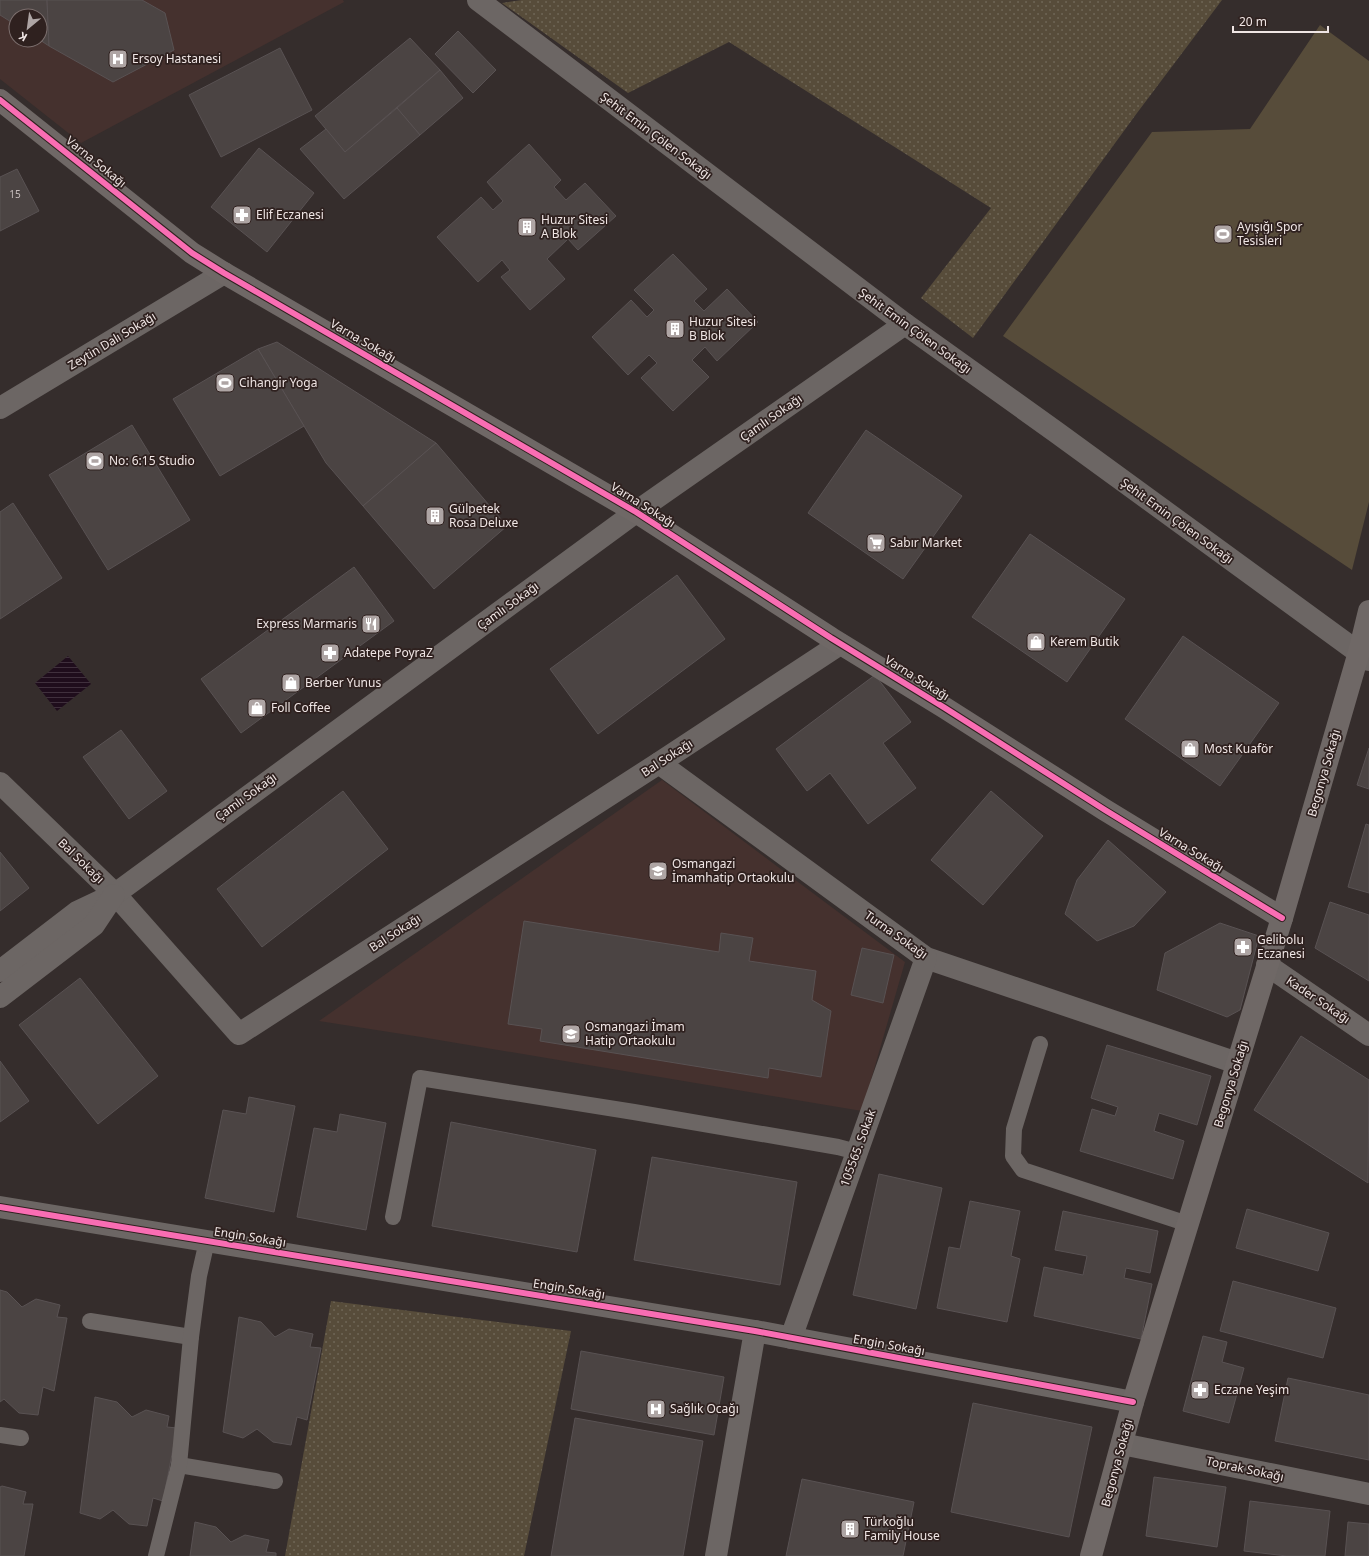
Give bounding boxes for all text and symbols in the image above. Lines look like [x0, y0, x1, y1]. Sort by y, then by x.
north arrow [8, 8, 48, 48]
scale bar [1233, 8, 1328, 34]
text: 20 m [1239, 13, 1267, 30]
text: K [15, 29, 30, 46]
hospital icon: Ersoy Hastanesi [107, 48, 129, 70]
place label: Ersoy Hastanesi [132, 50, 221, 67]
street label: Şehit Emin Çölen Sokağı [597, 88, 716, 183]
street label: Varna Sokağı [62, 132, 130, 191]
house number: 15 [9, 187, 21, 201]
pharmacy icon: Elif Eczanesi [231, 204, 253, 226]
place label: Elif Eczanesi [256, 206, 324, 223]
place label: Huzur Sitesi A Blok [541, 211, 608, 242]
building icon: Huzur Sitesi A Blok [516, 216, 538, 238]
place label: Ayışığı Spor Tesisleri [1237, 218, 1303, 249]
sports icon: Ayışığı Spor Tesisleri [1212, 223, 1234, 245]
street label: Şehit Emin Çölen Sokağı [855, 284, 975, 377]
street label: Zeytin Dalı Sokağı [65, 308, 159, 374]
place label: Huzur Sitesi B Blok [689, 313, 756, 344]
street label: Varna Sokağı [327, 315, 399, 366]
building icon: Huzur Sitesi B Blok [664, 318, 686, 340]
sports icon: Cihangir Yoga [214, 372, 236, 394]
place label: Cihangir Yoga [239, 374, 317, 391]
street label: Çamlı Sokağı [736, 390, 805, 445]
sports icon: No: 6:15 Studio [84, 450, 106, 472]
place label: No: 6:15 Studio [109, 452, 195, 469]
street label: Şehit Emin Çölen Sokağı [1117, 474, 1237, 567]
street label: Varna Sokağı [608, 478, 679, 531]
place label: Gülpetek Rosa Deluxe [449, 500, 518, 531]
building icon: Gülpetek Rosa Deluxe [424, 505, 446, 527]
supermarket icon: Sabır Market [865, 532, 887, 554]
place label: Sabır Market [890, 534, 963, 551]
street label: Çamlı Sokağı [473, 577, 542, 634]
restaurant icon: Express Marmaris [360, 613, 382, 635]
place label: Express Marmaris [256, 615, 357, 632]
shop icon: Kerem Butik [1025, 631, 1047, 653]
place label: Kerem Butik [1050, 633, 1120, 650]
pharmacy icon: Adatepe PoyraZ [319, 642, 341, 664]
place label: Adatepe PoyraZ [344, 644, 433, 661]
street label: Varna Sokağı [882, 651, 953, 704]
shop icon: Berber Yunus [280, 672, 302, 694]
place label: Berber Yunus [305, 674, 381, 691]
shop icon: Foll Coffee [246, 697, 268, 719]
place label: Foll Coffee [271, 699, 331, 716]
street label: Begonya Sokağı [1303, 727, 1344, 818]
street label: Bal Sokağı [638, 735, 696, 781]
shop icon: Most Kuaför [1179, 738, 1201, 760]
place label: Most Kuaför [1204, 740, 1273, 757]
street label: Çamlı Sokağı [211, 768, 280, 825]
street label: Varna Sokağı [1155, 823, 1227, 876]
street label: Bal Sokağı [55, 834, 108, 887]
place label: Osmangazi İmamhatip Ortaokulu [672, 855, 794, 886]
school or university icon: Osmangazi İmamhatip Ortaokulu [647, 860, 669, 882]
street label: Turna Sokağı [861, 907, 931, 963]
street label: Bal Sokağı [366, 910, 424, 956]
place label: Gelibolu Eczanesi [1257, 931, 1305, 962]
pharmacy icon: Gelibolu Eczanesi [1232, 936, 1254, 958]
street label: Kader Sokağı [1283, 972, 1354, 1027]
place label: Osmangazi İmam Hatip Ortaokulu [585, 1018, 685, 1049]
school or university icon: Osmangazi İmam Hatip Ortaokulu [560, 1023, 582, 1045]
street label: Begonya Sokağı [1209, 1038, 1252, 1129]
street label: 105565. Sokak [836, 1106, 880, 1189]
street label: Engin Sokağı [213, 1222, 287, 1251]
street label: Engin Sokağı [532, 1274, 606, 1303]
street label: Engin Sokağı [852, 1330, 926, 1359]
pharmacy icon: Eczane Yeşim [1189, 1379, 1211, 1401]
place label: Eczane Yeşim [1214, 1381, 1289, 1398]
hospital icon: Sağlık Ocağı [645, 1398, 667, 1420]
place label: Sağlık Ocağı [670, 1400, 739, 1417]
street label: Begonya Sokağı [1097, 1417, 1136, 1509]
street label: Toprak Sokağı [1205, 1452, 1285, 1485]
place label: Türkoğlu Family House [864, 1513, 940, 1544]
building icon: Türkoğlu Family House [839, 1518, 861, 1540]

